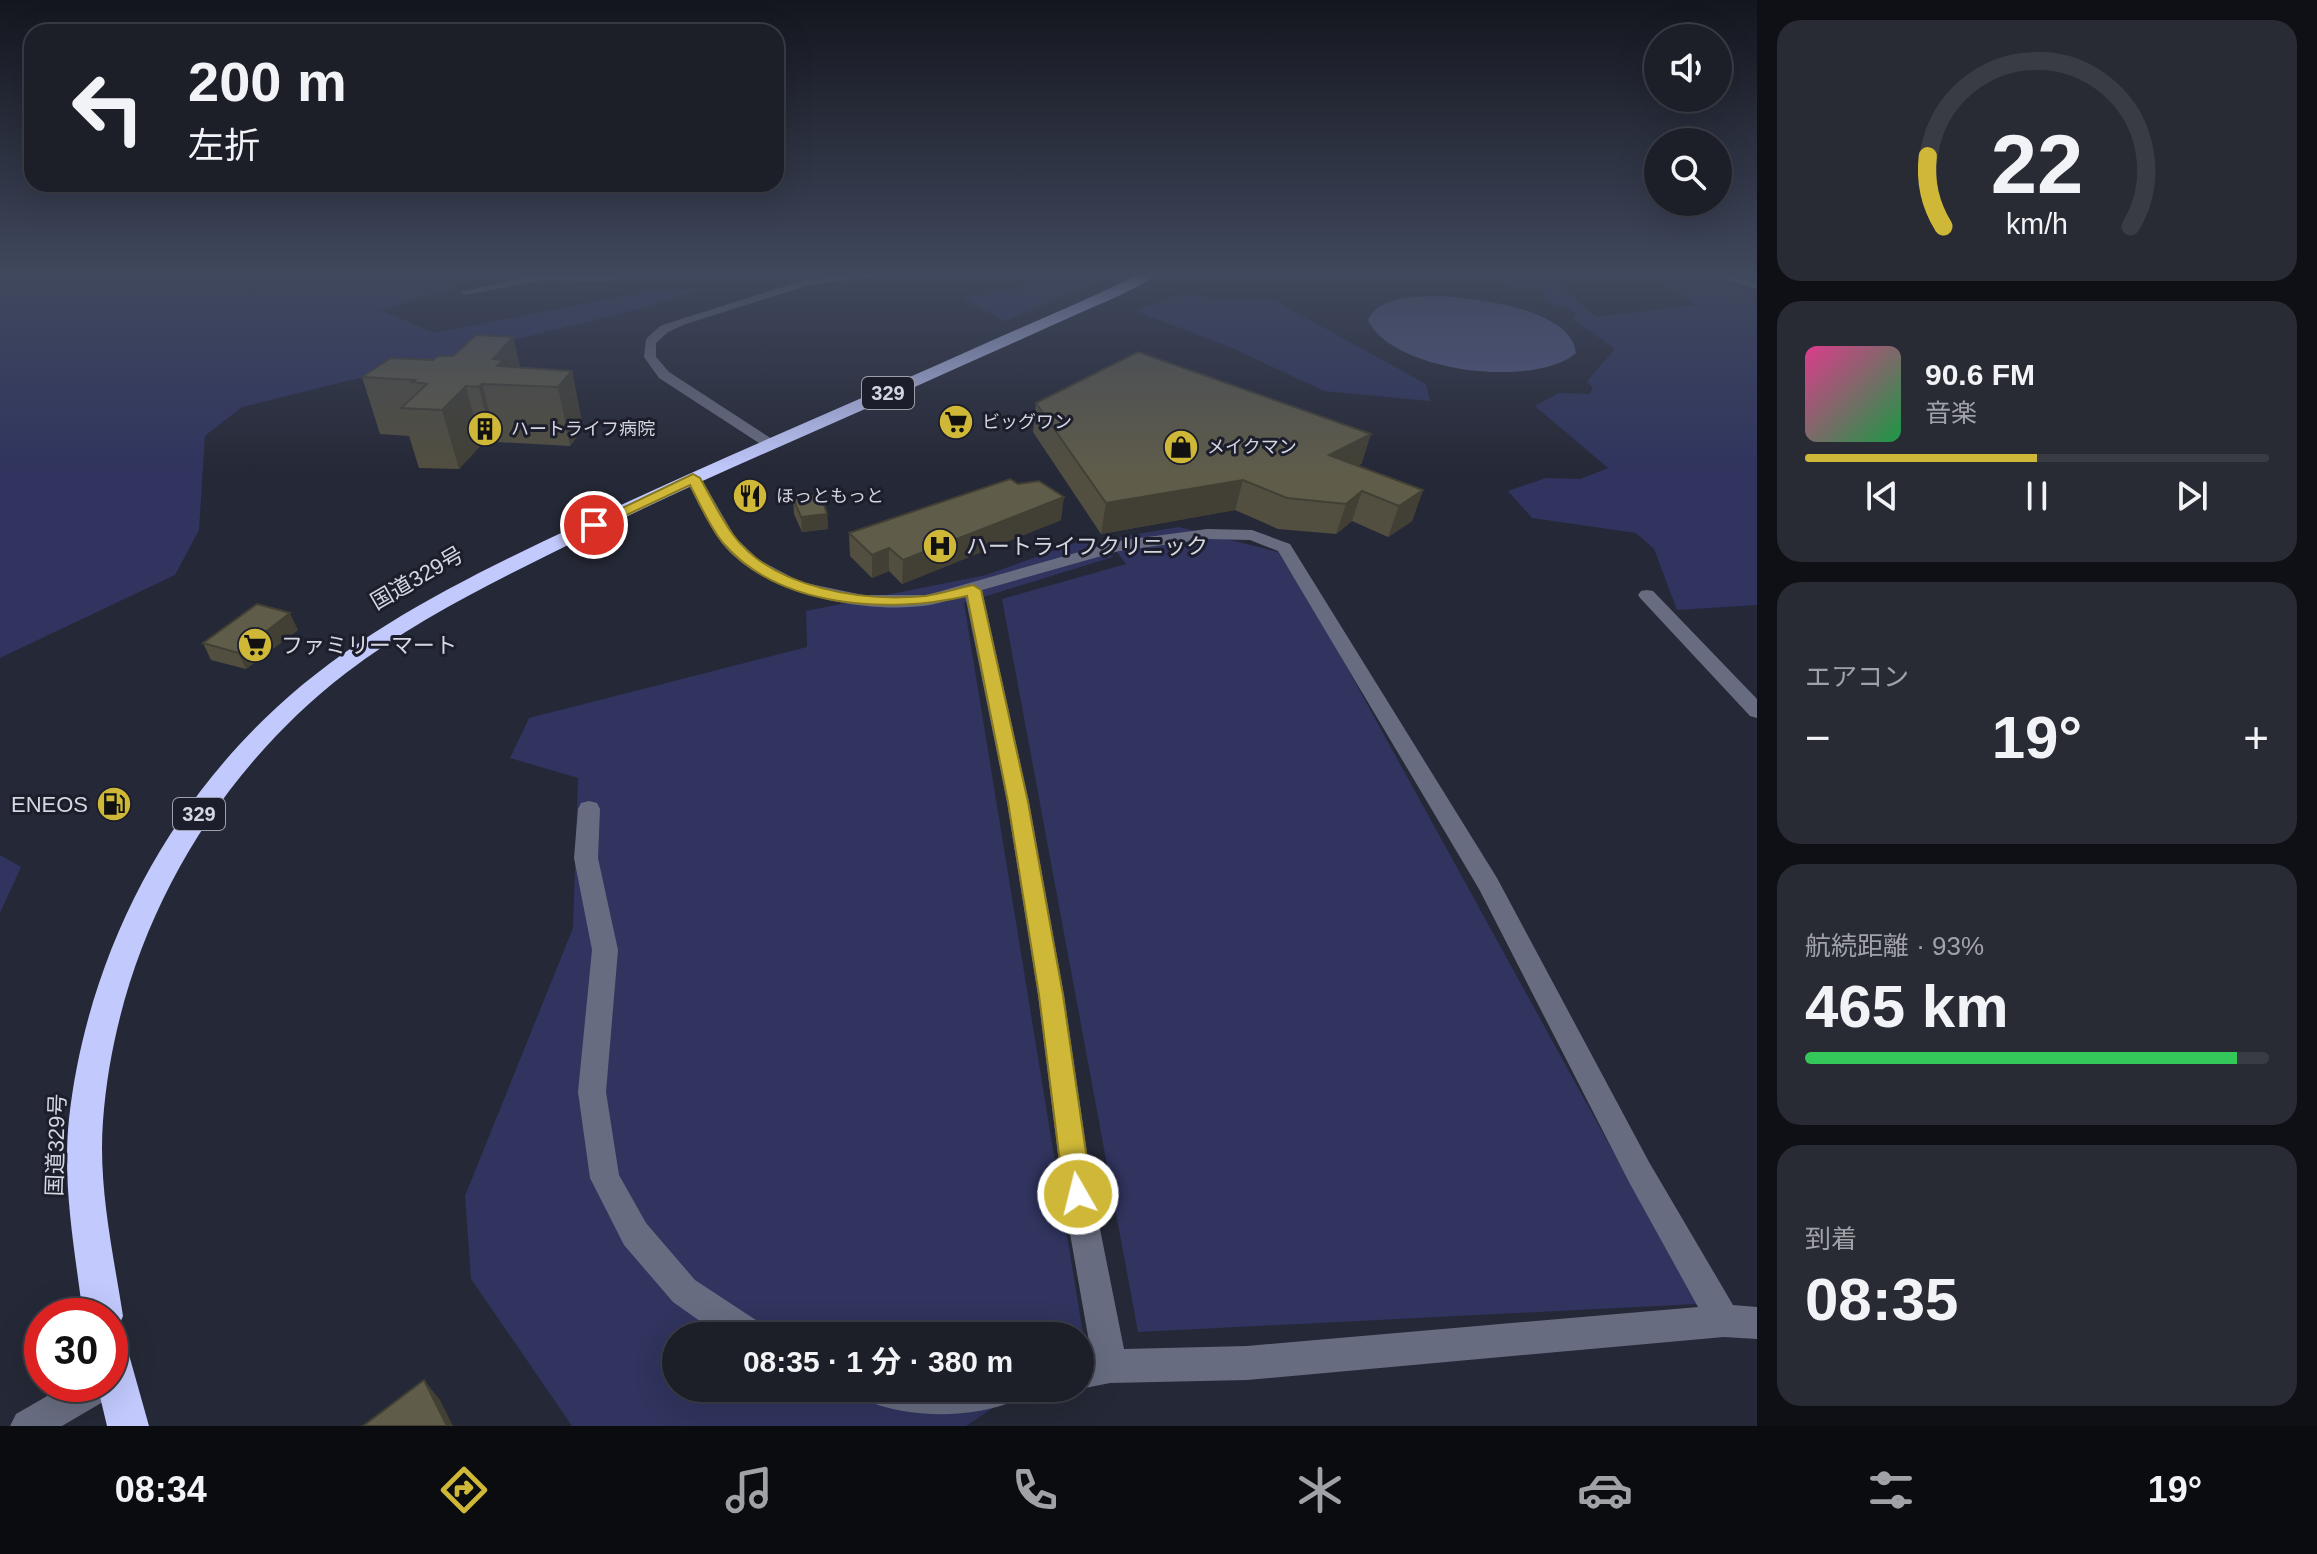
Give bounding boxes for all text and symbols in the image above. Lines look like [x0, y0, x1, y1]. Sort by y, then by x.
map controls [1644, 24, 1732, 216]
button: sound [1644, 24, 1732, 112]
text: 200 m [188, 50, 347, 113]
icon: left [56, 56, 160, 160]
text: 22 [1991, 117, 2083, 210]
text: 左折 [188, 125, 260, 166]
button: search [1644, 128, 1732, 216]
text: km/h [2006, 208, 2068, 240]
text: 90.6 FM [1925, 358, 2035, 391]
road number: 329 [862, 377, 914, 409]
text: 音楽 [1925, 398, 1977, 428]
supermarket icon: ビッグワン [937, 403, 975, 441]
building icon: ハートライフ病院 [466, 410, 504, 448]
place label: ビッグワン [982, 412, 1072, 432]
place label: ハートライフ病院 [511, 419, 655, 439]
shop icon: メイクマン [1162, 428, 1200, 466]
place label: メイクマン [1207, 437, 1297, 457]
icon: previous [1860, 474, 1904, 518]
icon: pause [2015, 474, 2059, 518]
icon: next [2170, 474, 2214, 518]
restaurant icon: ほっともっと [731, 477, 769, 515]
place label: ほっともっと [776, 486, 884, 506]
pin [560, 491, 628, 559]
icon: arrive [572, 503, 616, 547]
hospital icon: ハートライフクリニック [921, 527, 959, 565]
place label: ハートライフクリニック [966, 534, 1208, 559]
street label: 国道329号 [366, 541, 468, 615]
supermarket icon: ファミリーマート [236, 626, 274, 664]
place label: ファミリーマート [281, 633, 457, 658]
text: エアコン [1805, 662, 1909, 692]
text: 19° [1992, 704, 2082, 771]
text: − [1805, 713, 1831, 762]
text: + [2243, 713, 2269, 762]
fuel station icon: ENEOS [95, 785, 133, 823]
place label: ENEOS [11, 792, 88, 817]
road number: 329 [173, 798, 225, 830]
text: 航続距離 · 93% [1805, 931, 1984, 961]
text: 465 km [1805, 973, 2009, 1040]
street label: 国道329号 [42, 1093, 70, 1197]
position arrow [1036, 1152, 1120, 1236]
text: 到着 [1805, 1224, 1857, 1254]
text: 08:35 [1805, 1266, 1958, 1333]
speed limit sign: 30 [24, 1298, 128, 1402]
text: 08:35 · 1 分 · 380 m [743, 1345, 1013, 1378]
icon: directions [436, 1462, 492, 1518]
icon: music [721, 1462, 777, 1518]
icon: phone [1007, 1462, 1063, 1518]
icon: climate [1292, 1462, 1348, 1518]
icon: car [1577, 1462, 1633, 1518]
icon: filters [1863, 1462, 1919, 1518]
text: 08:34 [115, 1469, 207, 1510]
text: 19° [2148, 1469, 2202, 1510]

